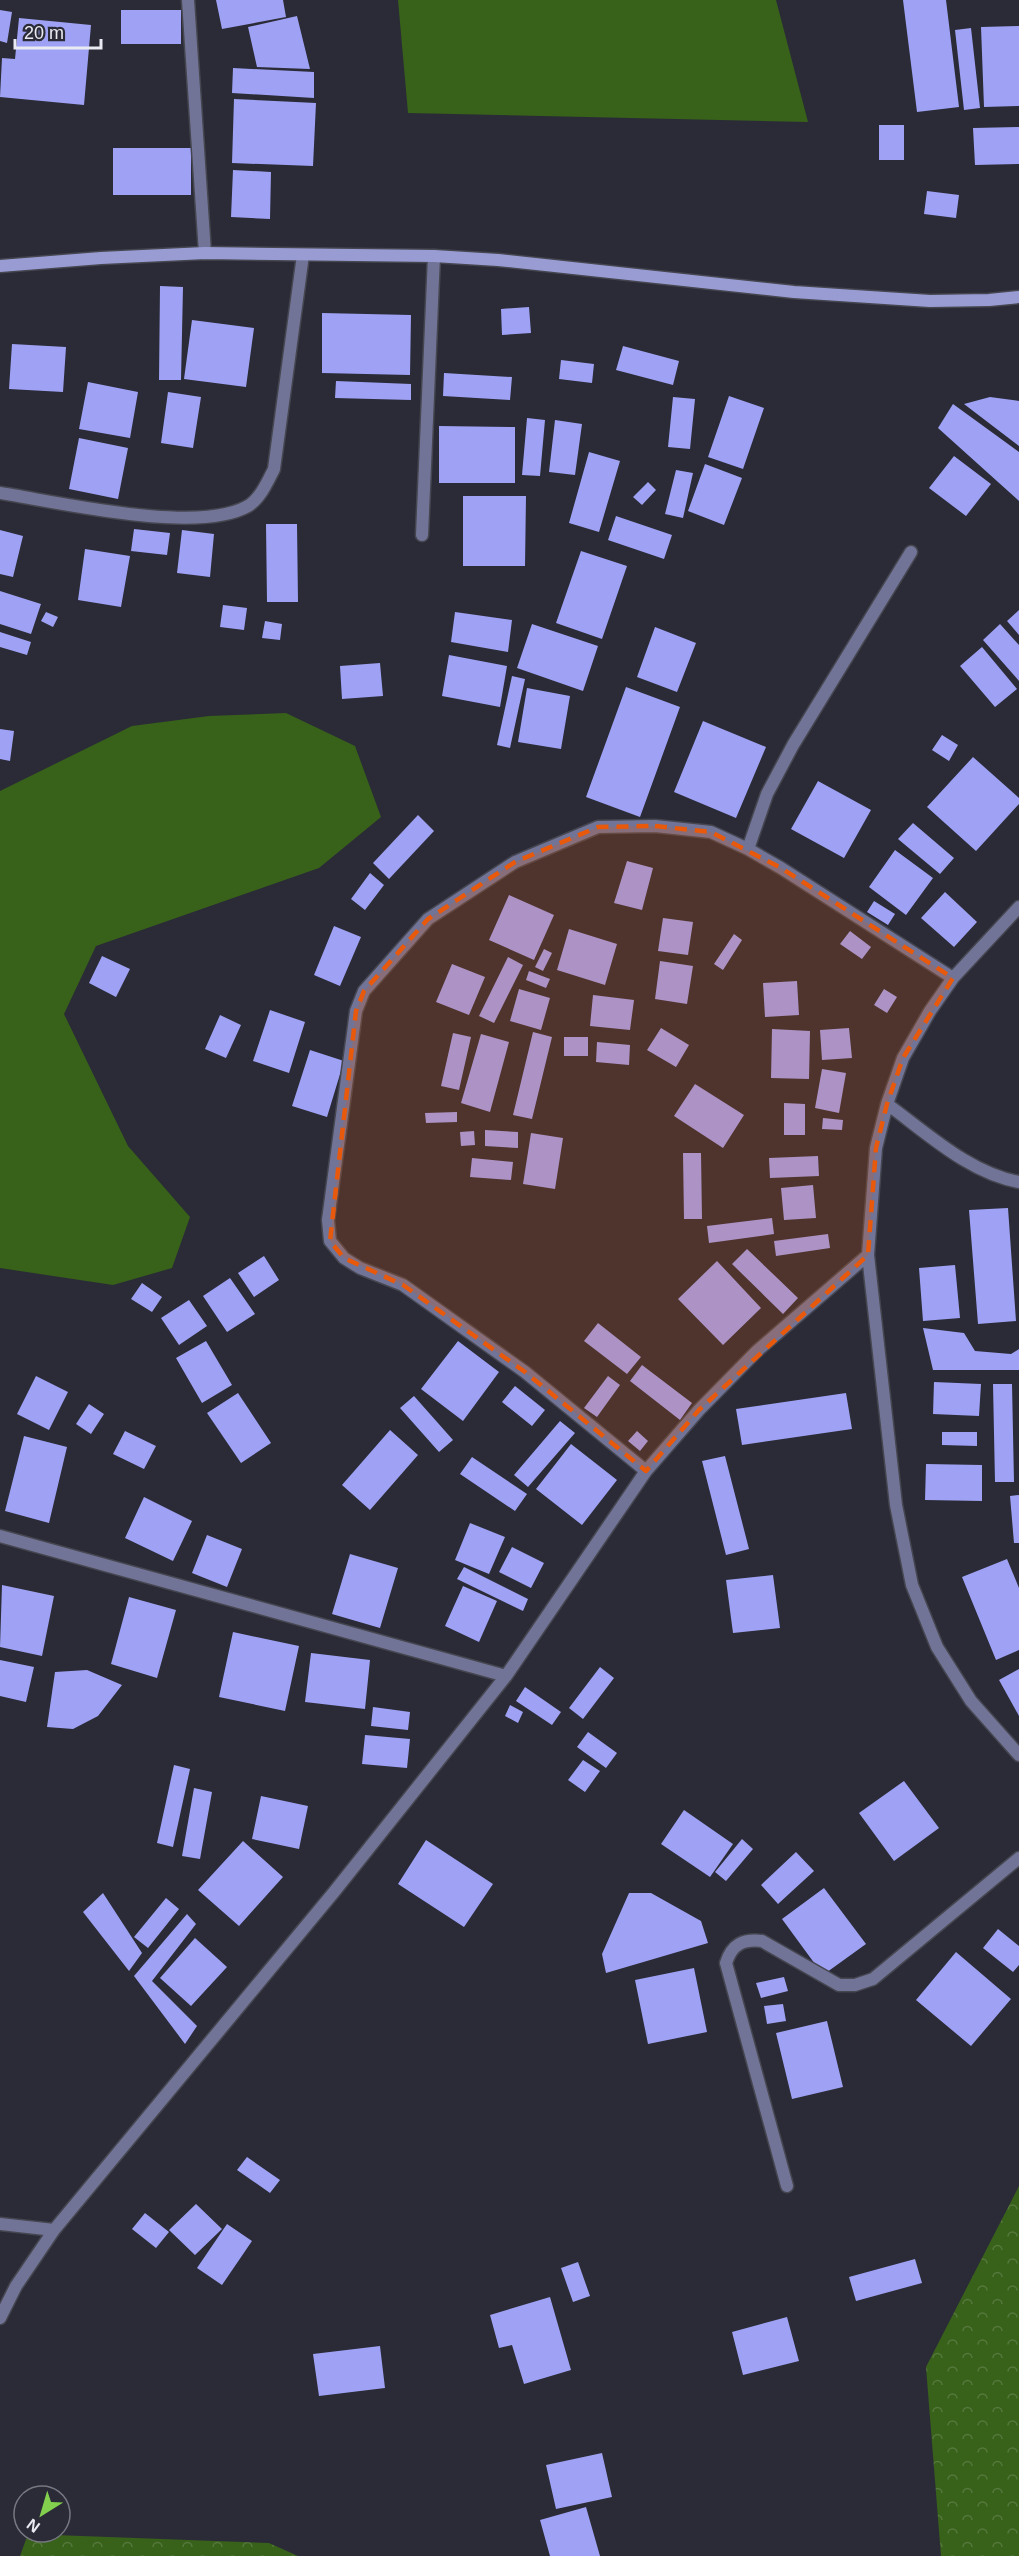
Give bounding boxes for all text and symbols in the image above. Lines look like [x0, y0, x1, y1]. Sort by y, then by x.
scale bar [15, 12, 100, 50]
text: 20 m [24, 23, 64, 43]
north arrow [12, 2484, 72, 2544]
text: N [24, 2515, 43, 2536]

